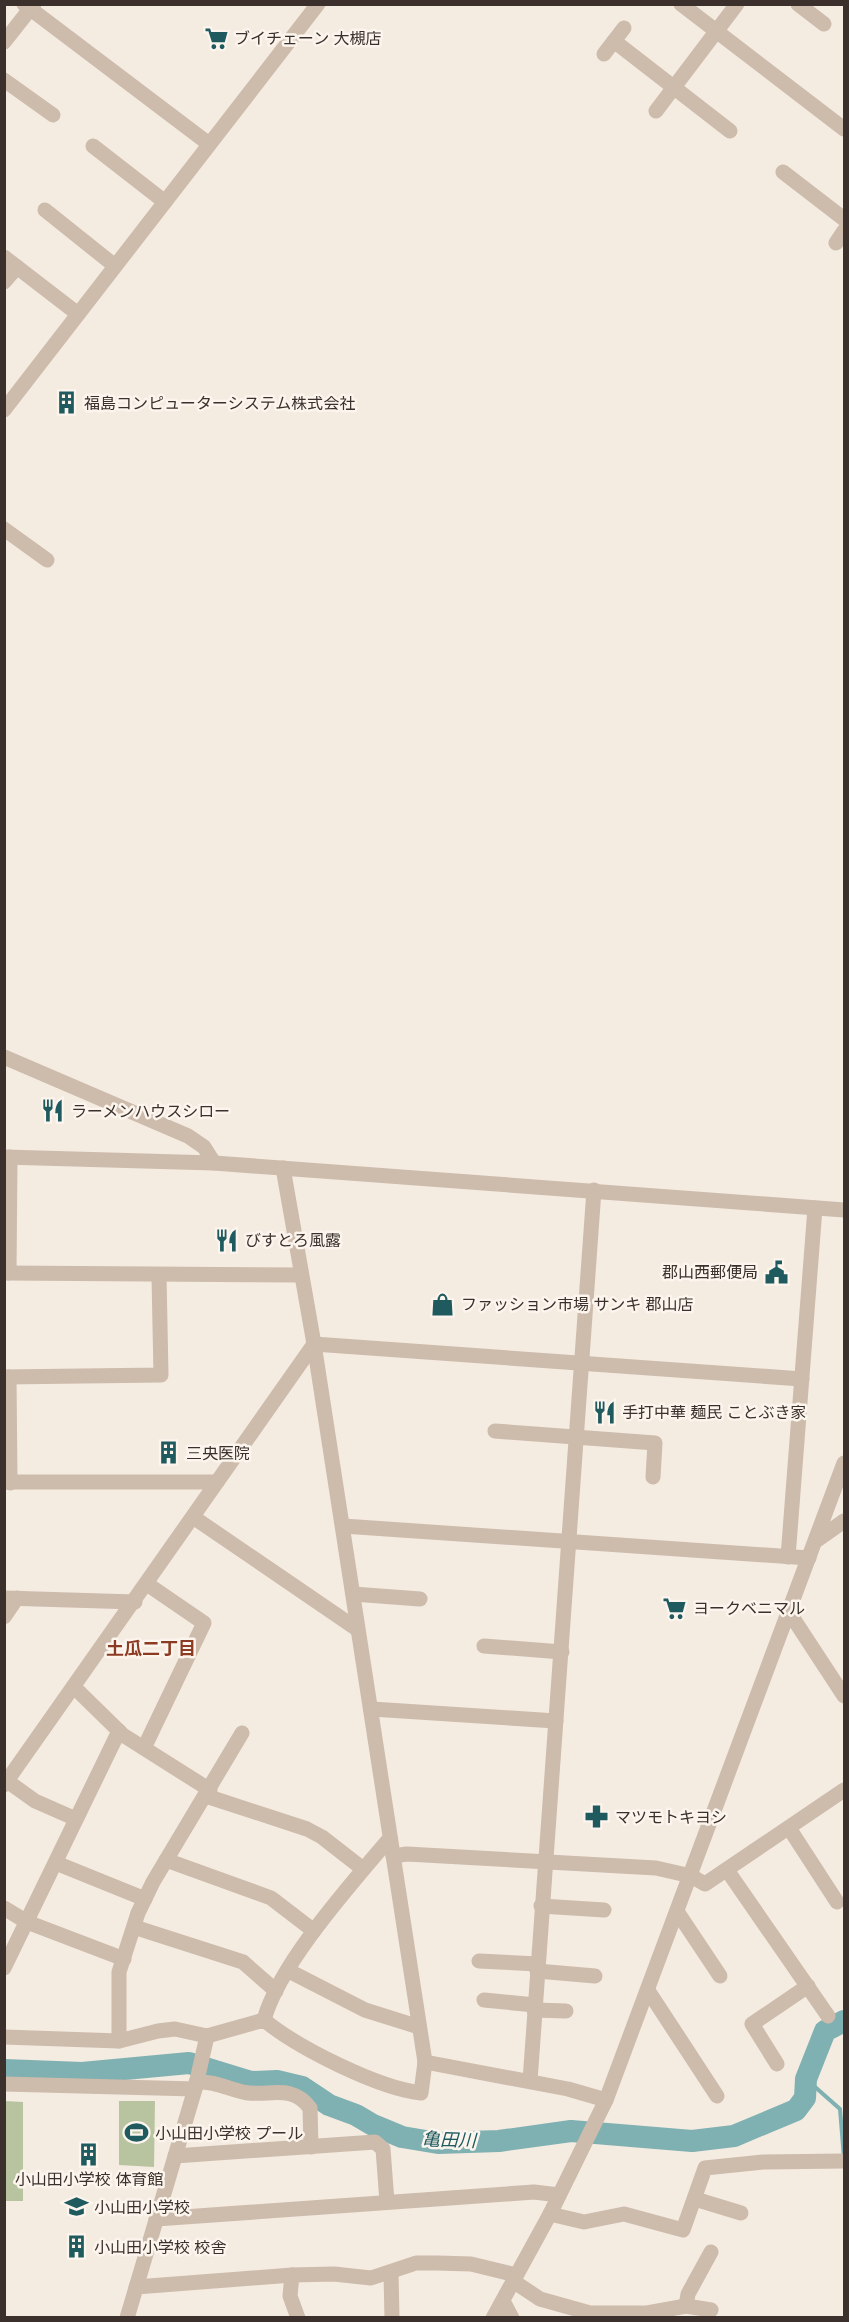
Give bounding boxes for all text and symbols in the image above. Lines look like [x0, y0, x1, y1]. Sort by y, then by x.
supermarket icon: ブイチェーン 大槻店 [203, 25, 229, 51]
place label: ブイチェーン 大槻店 [234, 27, 381, 50]
building icon: 福島コンピューターシステム株式会社 [53, 390, 79, 416]
place label: 福島コンピューターシステム株式会社 [84, 392, 355, 415]
restaurant icon: ラーメンハウスシロー [40, 1098, 66, 1124]
place label: ラーメンハウスシロー [71, 1100, 230, 1123]
restaurant icon: びすとろ風露 [214, 1227, 240, 1253]
place label: びすとろ風露 [245, 1229, 341, 1252]
public building icon: 郡山西郵便局 [763, 1259, 789, 1285]
place label: 郡山西郵便局 [662, 1261, 758, 1284]
shop icon: ファッション市場 サンキ 郡山店 [430, 1291, 456, 1317]
place label: ファッション市場 サンキ 郡山店 [461, 1293, 694, 1316]
restaurant icon: 手打中華 麺民 ことぶき家 [591, 1399, 617, 1425]
place label: 手打中華 麺民 ことぶき家 [622, 1401, 807, 1424]
building icon: 三央医院 [155, 1440, 181, 1466]
place label: 三央医院 [186, 1442, 250, 1465]
supermarket icon: ヨークベニマル [662, 1595, 688, 1621]
place label: ヨークベニマル [693, 1597, 805, 1620]
district label: 土瓜二丁目 [106, 1636, 196, 1661]
pharmacy icon: マツモトキヨシ [584, 1804, 610, 1830]
place label: マツモトキヨシ [615, 1806, 727, 1829]
sports icon: 小山田小学校 プール [124, 2120, 150, 2146]
place label: 小山田小学校 プール [155, 2122, 303, 2145]
water label: 亀田川 [422, 2126, 478, 2153]
building icon: 小山田小学校 体育館 [76, 2141, 102, 2167]
place label: 小山田小学校 体育館 [15, 2168, 163, 2191]
school or university icon: 小山田小学校 [63, 2194, 89, 2220]
place label: 小山田小学校 [94, 2196, 190, 2219]
building icon: 小山田小学校 校舎 [63, 2234, 89, 2260]
place label: 小山田小学校 校舎 [94, 2236, 226, 2259]

